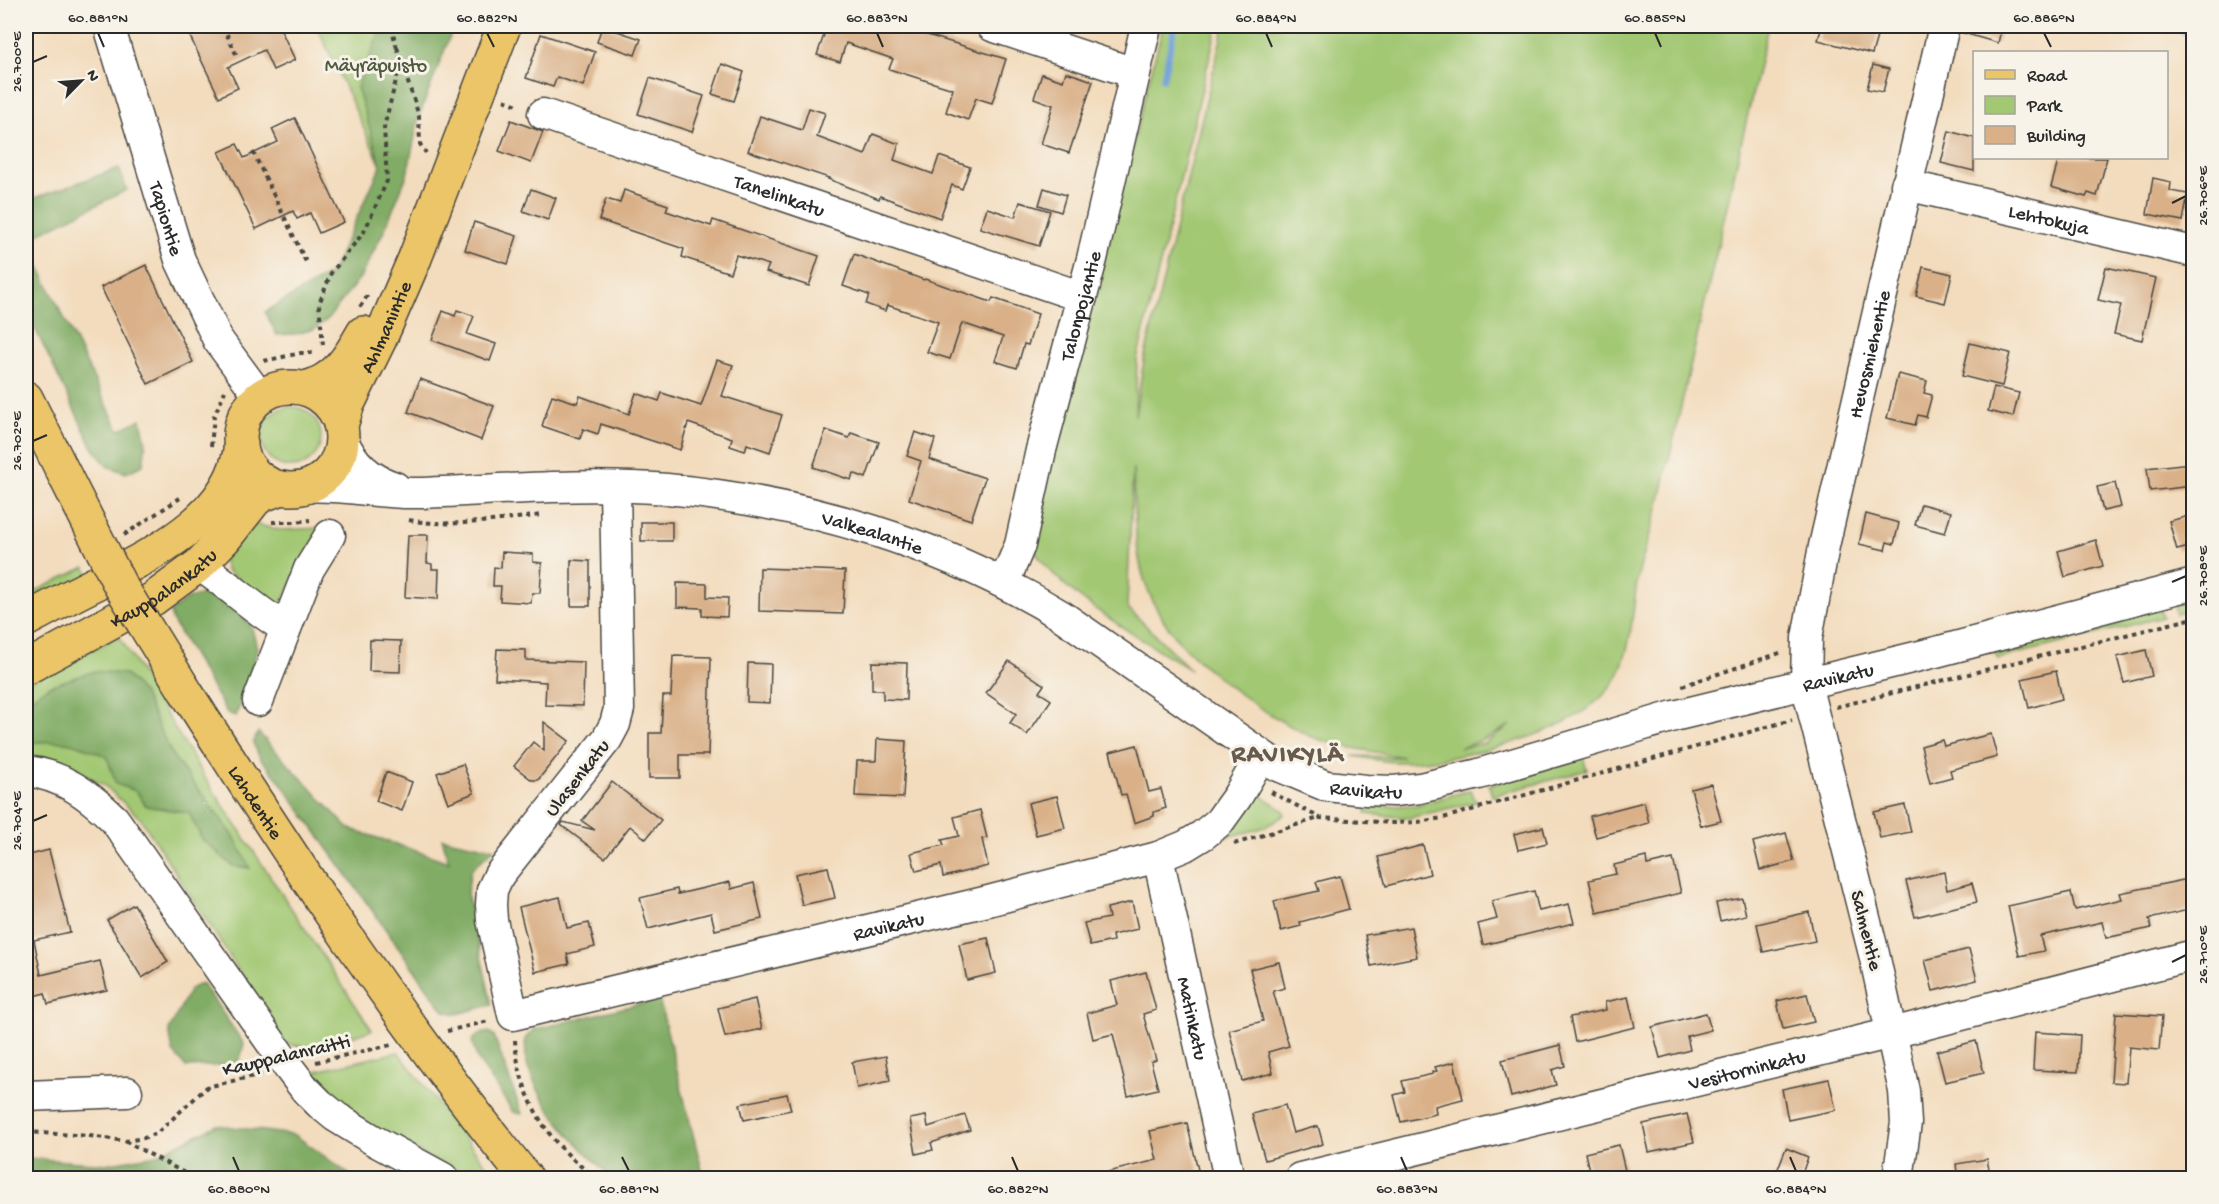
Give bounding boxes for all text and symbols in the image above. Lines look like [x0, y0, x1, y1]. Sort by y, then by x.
text: 60.881°N [68, 10, 128, 28]
text: 60.882°N [456, 10, 518, 28]
text: 60.883°N [846, 10, 908, 28]
text: 60.884°N [1236, 10, 1297, 28]
text: 60.885°N [1624, 10, 1686, 28]
text: 60.886°N [2013, 10, 2075, 28]
text: 26.700°E [9, 31, 27, 92]
north arrow [51, 51, 111, 111]
legend [1973, 51, 2168, 159]
park label: Mäyräpuisto [325, 56, 427, 79]
text: N [81, 67, 102, 85]
text: Road [2027, 67, 2068, 88]
text: Park [2026, 97, 2063, 118]
text: Building [2026, 127, 2086, 148]
text: 26.706°E [2195, 166, 2213, 226]
street label: Tanelinkatu [729, 171, 828, 224]
street label: Tapiontie [142, 179, 186, 260]
street label: Lehtokuja [2006, 201, 2092, 242]
street label: Talonpojantie [1057, 249, 1109, 365]
street label: Ahlmanintie [357, 278, 419, 378]
street label: Hevosmiehentie [1846, 288, 1898, 421]
text: 26.702°E [9, 411, 27, 471]
street label: Valkealantie [818, 508, 926, 562]
street label: Kauppalankatu [107, 545, 224, 635]
text: 26.708°E [2195, 545, 2213, 606]
street label: Ravikatu [1801, 659, 1877, 699]
street label: Ulasenkatu [541, 735, 616, 822]
district label: RAVIKYLÄ [1231, 741, 1345, 772]
street label: Lahdentie [221, 762, 286, 845]
street label: Ravikatu [1328, 778, 1404, 806]
text: 26.704°E [9, 791, 27, 851]
street label: Salmentie [1844, 888, 1886, 974]
street label: Ravikatu [851, 909, 927, 948]
text: 26.710°E [2195, 925, 2213, 984]
street label: Matinkatu [1170, 975, 1211, 1063]
street label: Kauppalanraitti [221, 1032, 353, 1083]
street label: Vesitorninkatu [1686, 1046, 1809, 1098]
text: 60.880°N [208, 1181, 270, 1199]
text: 60.881°N [599, 1181, 659, 1199]
text: 60.882°N [987, 1181, 1049, 1199]
text: 60.883°N [1376, 1181, 1438, 1199]
text: 60.884°N [1766, 1181, 1827, 1199]

